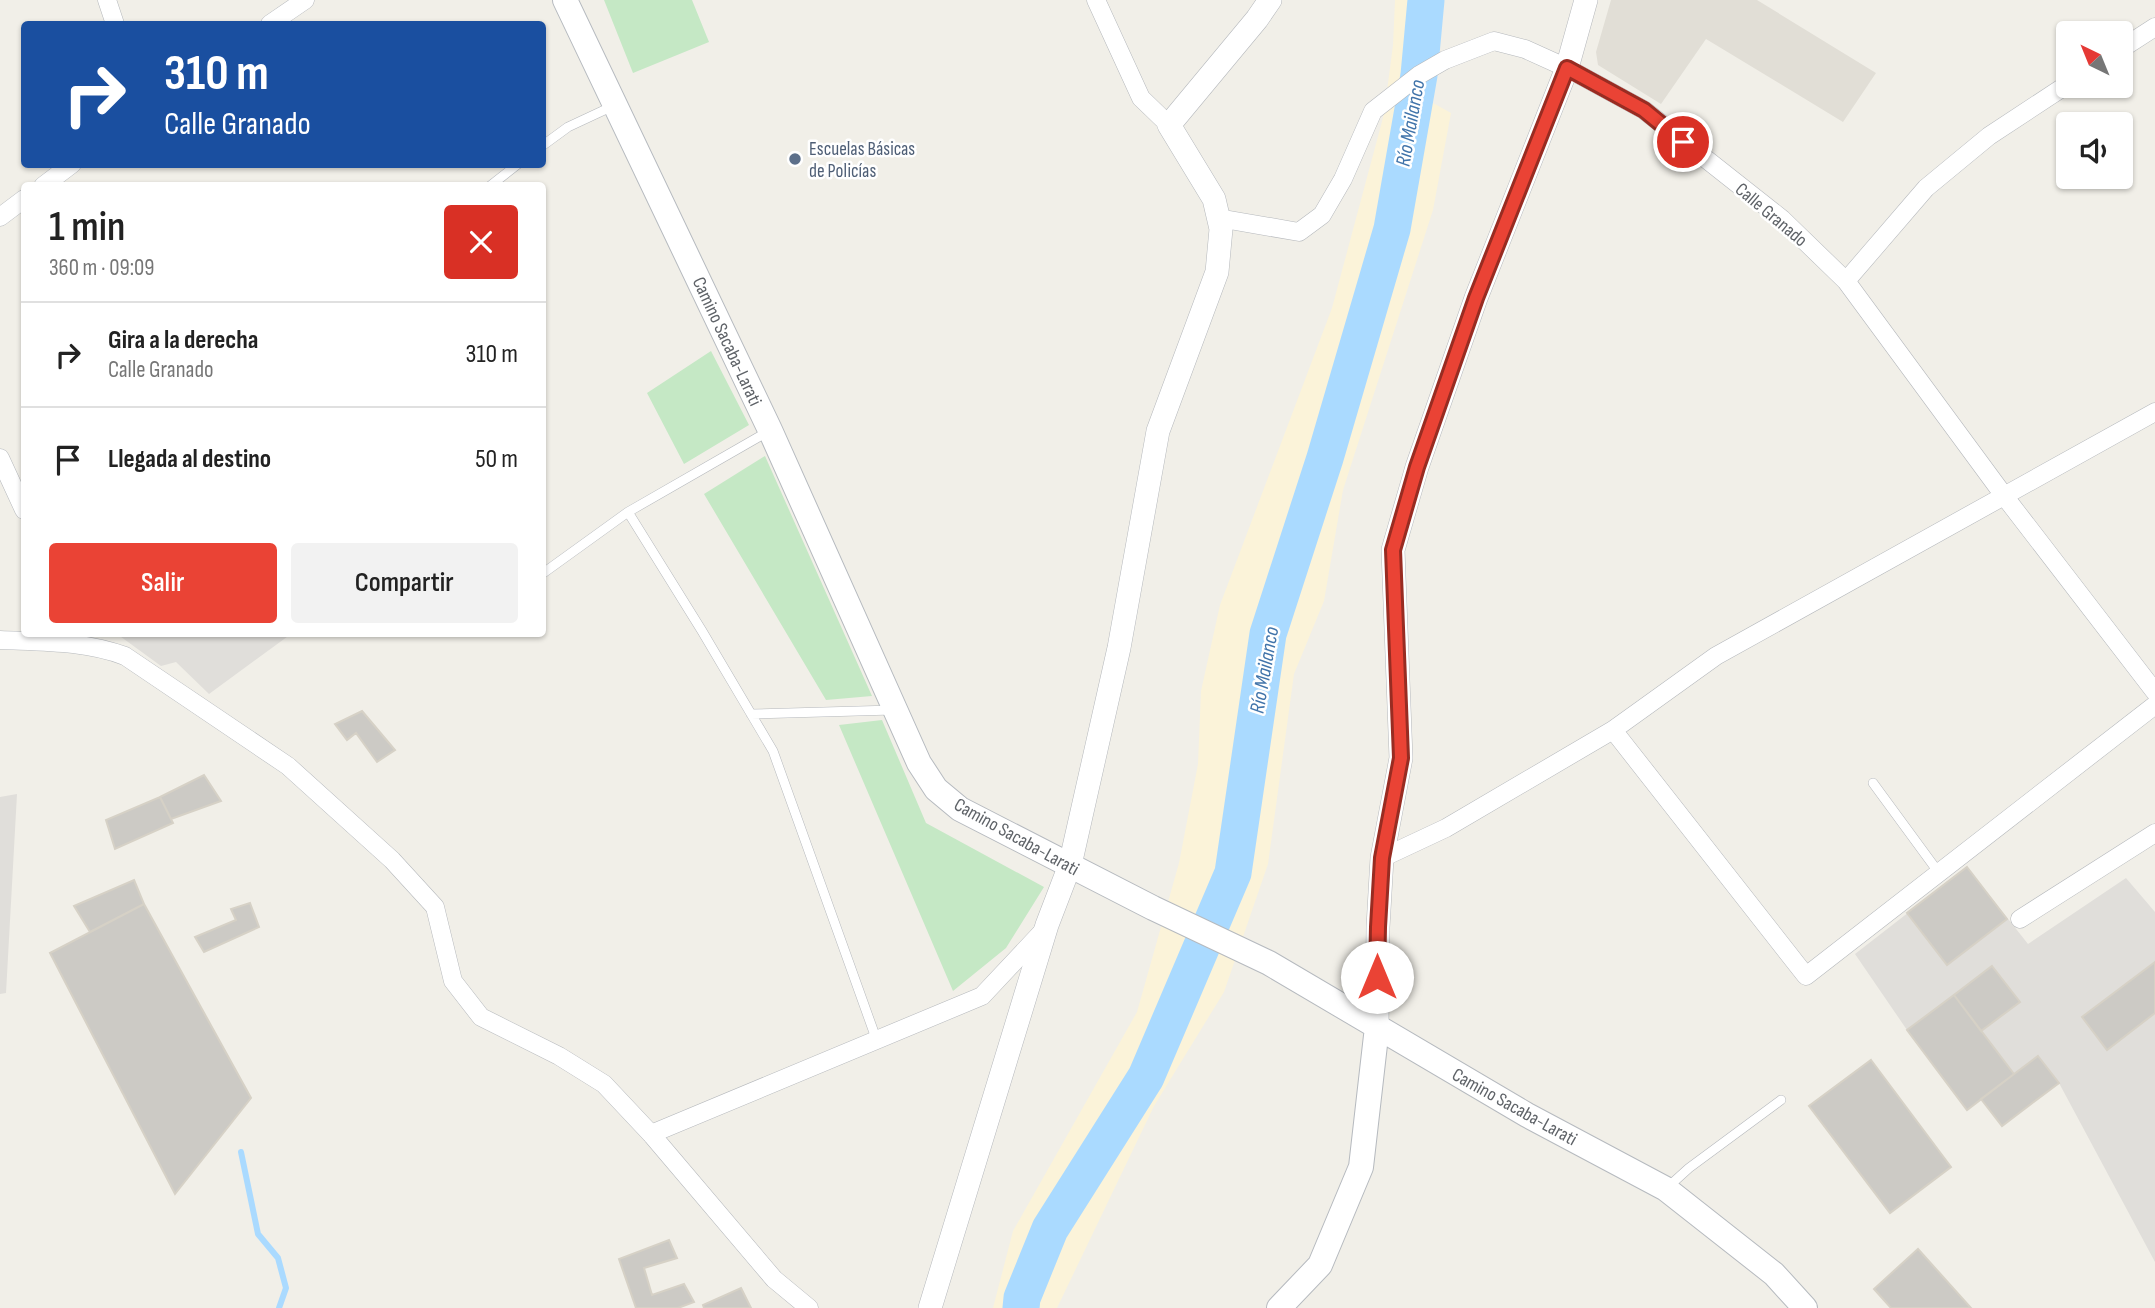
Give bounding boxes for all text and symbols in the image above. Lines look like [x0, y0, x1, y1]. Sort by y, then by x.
north arrow [2056, 21, 2133, 98]
map controls [2056, 21, 2133, 189]
text: 310 m [164, 45, 269, 104]
icon: right [49, 49, 140, 140]
water label: Río Mailanco [1391, 77, 1430, 168]
text: Calle Granado [164, 105, 311, 144]
pin [1653, 112, 1713, 172]
button: sound [2056, 112, 2133, 189]
icon: arrive [1664, 123, 1702, 161]
place label: Escuelas Básicas de Policías [809, 138, 915, 183]
marker: Escuelas Básicas de Policías [787, 151, 803, 167]
street label: Calle Granado [1730, 178, 1812, 252]
text: 1 min [49, 202, 125, 253]
button: close [444, 205, 518, 279]
text: 360 m · 09:09 [49, 254, 154, 282]
street label: Camino Sacaba-Larati [687, 274, 767, 410]
text: Gira a la derecha [108, 325, 258, 356]
icon: right [49, 336, 87, 374]
text: 310 m [466, 339, 518, 370]
text: Calle Granado [108, 356, 214, 384]
icon: arrive [49, 441, 87, 479]
text: Llegada al destino [108, 444, 271, 475]
text: 50 m [475, 444, 518, 475]
button: Salir [49, 543, 277, 623]
button: Compartir [291, 543, 518, 623]
water label: Río Mailanco [1245, 624, 1284, 715]
street label: Camino Sacaba-Larati [950, 793, 1083, 881]
position arrow [1340, 940, 1414, 1014]
street label: Camino Sacaba-Larati [1448, 1063, 1581, 1151]

